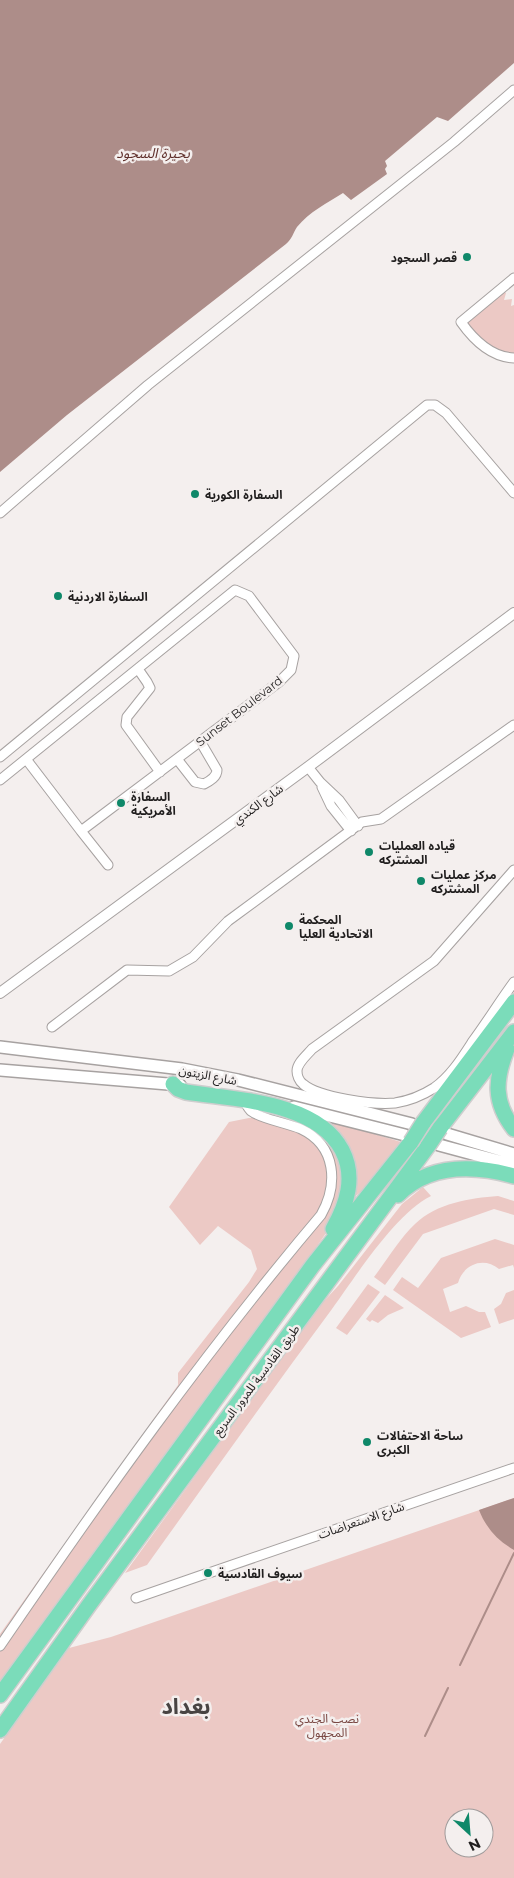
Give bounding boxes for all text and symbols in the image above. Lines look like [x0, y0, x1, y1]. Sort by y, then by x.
water label: بحيرة السجود [116, 144, 190, 162]
place label: قصر السجود [391, 250, 457, 265]
marker: قصر السجود [461, 251, 473, 263]
place label: السفارة الكورية [205, 487, 282, 502]
marker: السفارة الكورية [189, 488, 201, 500]
place label: السفارة الاردنية [68, 589, 148, 604]
marker: السفارة الاردنية [52, 590, 64, 602]
street label: Sunset Boulevard [193, 673, 285, 749]
street label: شارع الكندي [230, 781, 288, 829]
place label: السفارة الأمريكية [131, 789, 176, 818]
marker: السفارة الأمريكية [115, 797, 127, 809]
place label: قياده العمليات المشتركه [379, 838, 455, 867]
marker: قياده العمليات المشتركه [363, 846, 375, 858]
place label: مركز عمليات المشتركه [431, 867, 496, 896]
marker: مركز عمليات المشتركه [415, 875, 427, 887]
place label: المحكمة الاتحادية العليا [299, 912, 373, 941]
marker: المحكمة الاتحادية العليا [283, 920, 295, 932]
street label: شارع الزيتون [177, 1062, 238, 1090]
street label: طريق القادسية للمرور السريع [209, 1322, 304, 1440]
place label: ساحة الاحتفالات الكبرى [377, 1428, 463, 1457]
marker: ساحة الاحتفالات الكبرى [361, 1436, 373, 1448]
street label: شارع الاستعراضات [316, 1498, 407, 1544]
place label: سيوف القادسية [218, 1566, 302, 1581]
marker: سيوف القادسية [202, 1567, 214, 1579]
district label: بغداد [161, 1693, 211, 1720]
park label: نصب الجندي المجهول [295, 1711, 359, 1740]
north arrow [444, 1808, 494, 1858]
text: N [466, 1834, 484, 1855]

